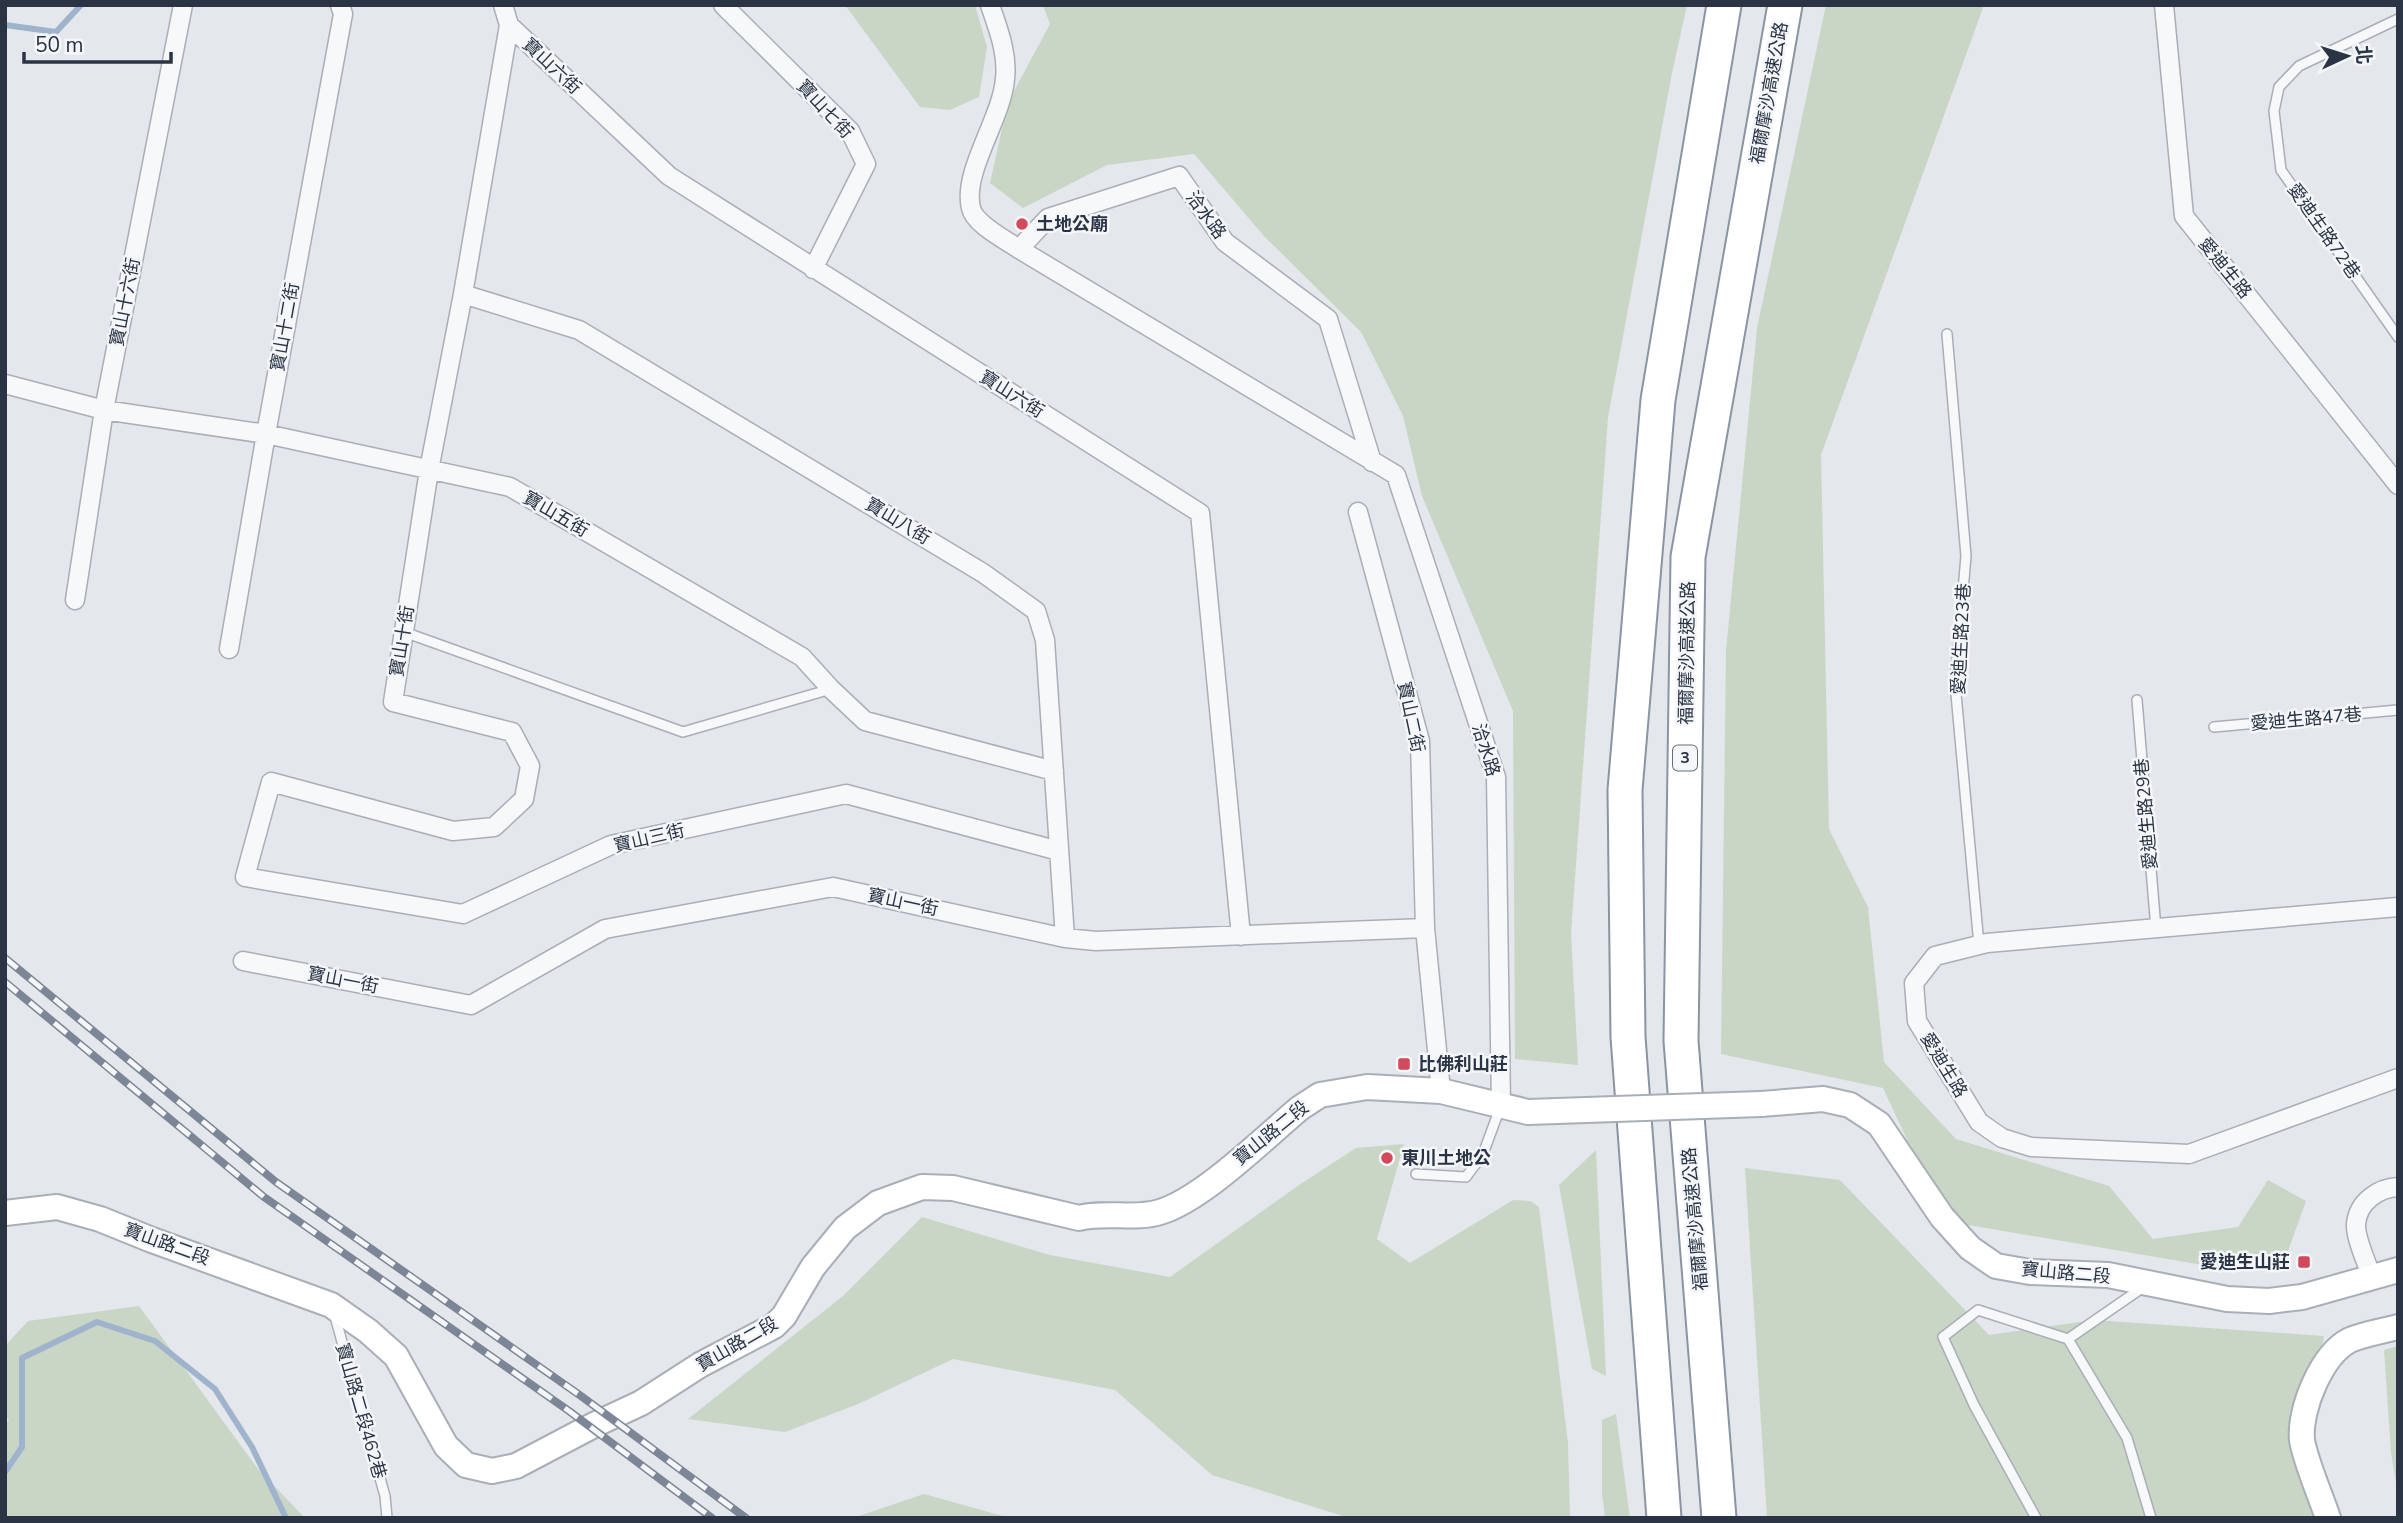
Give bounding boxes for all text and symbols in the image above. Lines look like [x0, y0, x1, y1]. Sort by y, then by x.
street label: 福爾摩沙高速公路 [1745, 20, 1793, 166]
scale bar [24, 21, 172, 65]
north arrow [2312, 21, 2382, 91]
text: 50 m [35, 31, 84, 59]
street label: 寶山六街 [517, 33, 587, 99]
text: 北 [2349, 44, 2377, 65]
street label: 寶山七街 [792, 74, 858, 144]
street label: 愛迪生路72巷 [2282, 178, 2366, 284]
street label: 洽水路 [1180, 186, 1232, 244]
place label: 土地公廟 [1036, 212, 1108, 236]
marker: 土地公廟 [1014, 216, 1030, 232]
street label: 愛迪生路 [2193, 232, 2257, 304]
street label: 寶山十六街 [105, 256, 145, 348]
street label: 寶山十二街 [265, 281, 305, 373]
street label: 寶山六街 [975, 365, 1049, 423]
street label: 寶山五街 [519, 486, 593, 542]
street label: 寶山八街 [861, 492, 935, 550]
street label: 福爾摩沙高速公路 [1674, 581, 1700, 725]
street label: 愛迪生路23巷 [1946, 583, 1976, 695]
street label: 寶山十街 [385, 604, 419, 678]
street label: 寶山二街 [1392, 679, 1430, 755]
street label: 愛迪生路47巷 [2249, 702, 2363, 736]
street label: 洽水路 [1467, 721, 1505, 779]
road number: 3 [1673, 746, 1697, 771]
street label: 愛迪生路29巷 [2129, 757, 2163, 871]
street label: 寶山三街 [611, 818, 687, 858]
street label: 寶山一街 [865, 883, 941, 921]
street label: 寶山一街 [305, 961, 381, 999]
street label: 愛迪生路 [1915, 1028, 1973, 1102]
place label: 比佛利山莊 [1418, 1052, 1508, 1076]
marker: 比佛利山莊 [1396, 1056, 1412, 1072]
street label: 寶山路二段 [1228, 1095, 1314, 1171]
place label: 東川土地公 [1401, 1146, 1491, 1170]
street label: 福爾摩沙高速公路 [1677, 1146, 1713, 1292]
marker: 東川土地公 [1379, 1150, 1395, 1166]
street label: 寶山路二段 [121, 1217, 213, 1271]
place label: 愛迪生山莊 [2200, 1250, 2290, 1274]
marker: 愛迪生山莊 [2296, 1254, 2312, 1270]
street label: 寶山路二段 [2020, 1257, 2112, 1289]
street label: 寶山路二段 [692, 1311, 782, 1377]
street label: 寶山路二段462巷 [330, 1340, 392, 1482]

